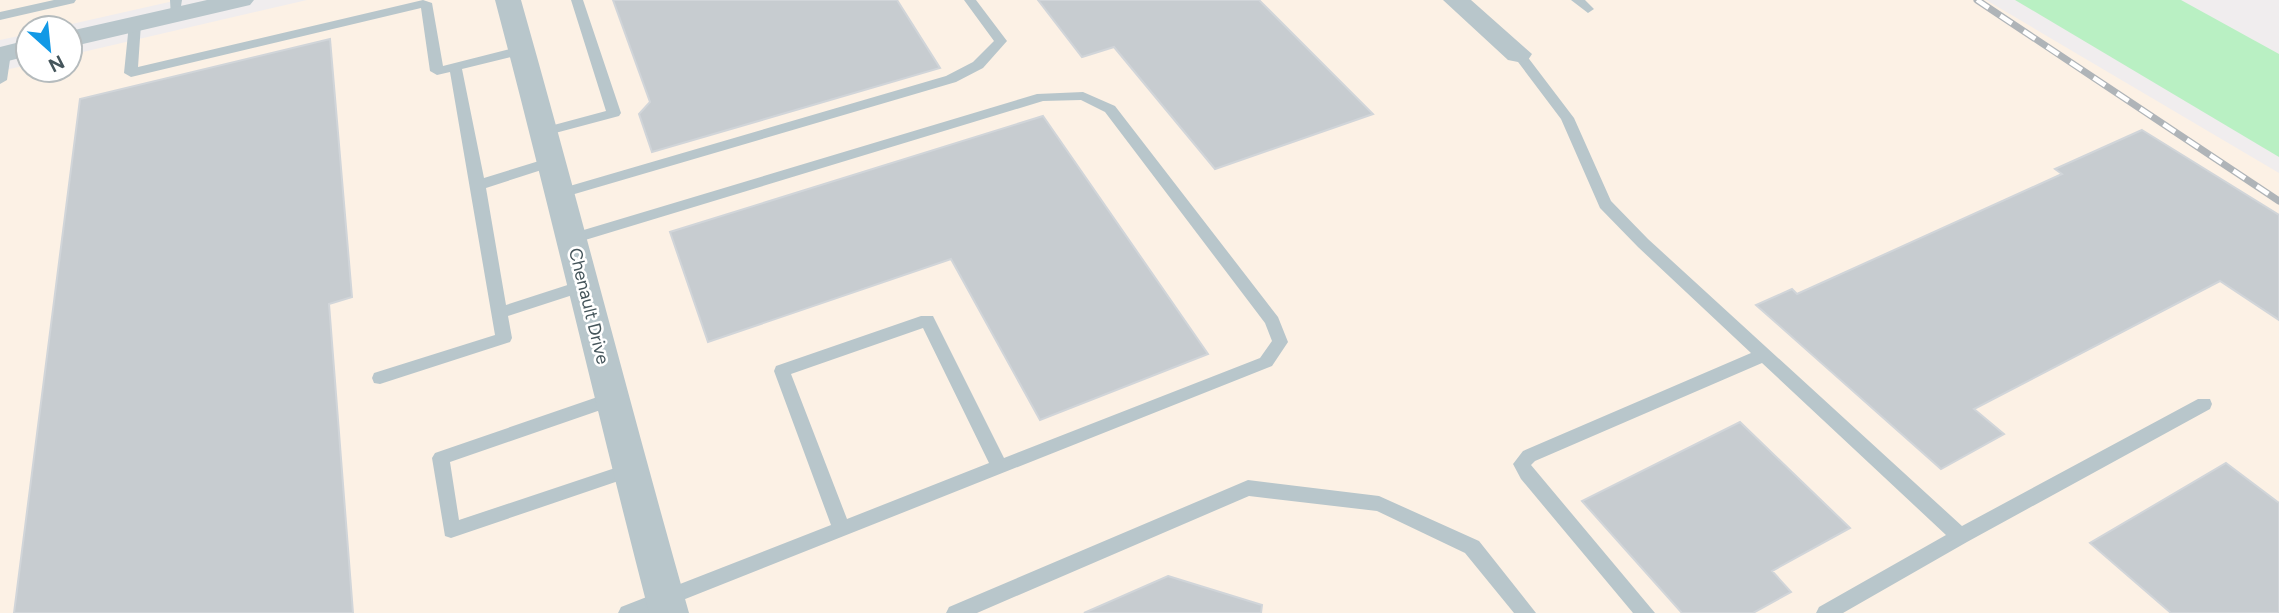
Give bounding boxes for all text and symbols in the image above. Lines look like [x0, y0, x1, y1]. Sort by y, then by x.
north arrow [14, 14, 84, 84]
text: N [45, 50, 68, 77]
street label: Chenault Drive [564, 246, 614, 367]

